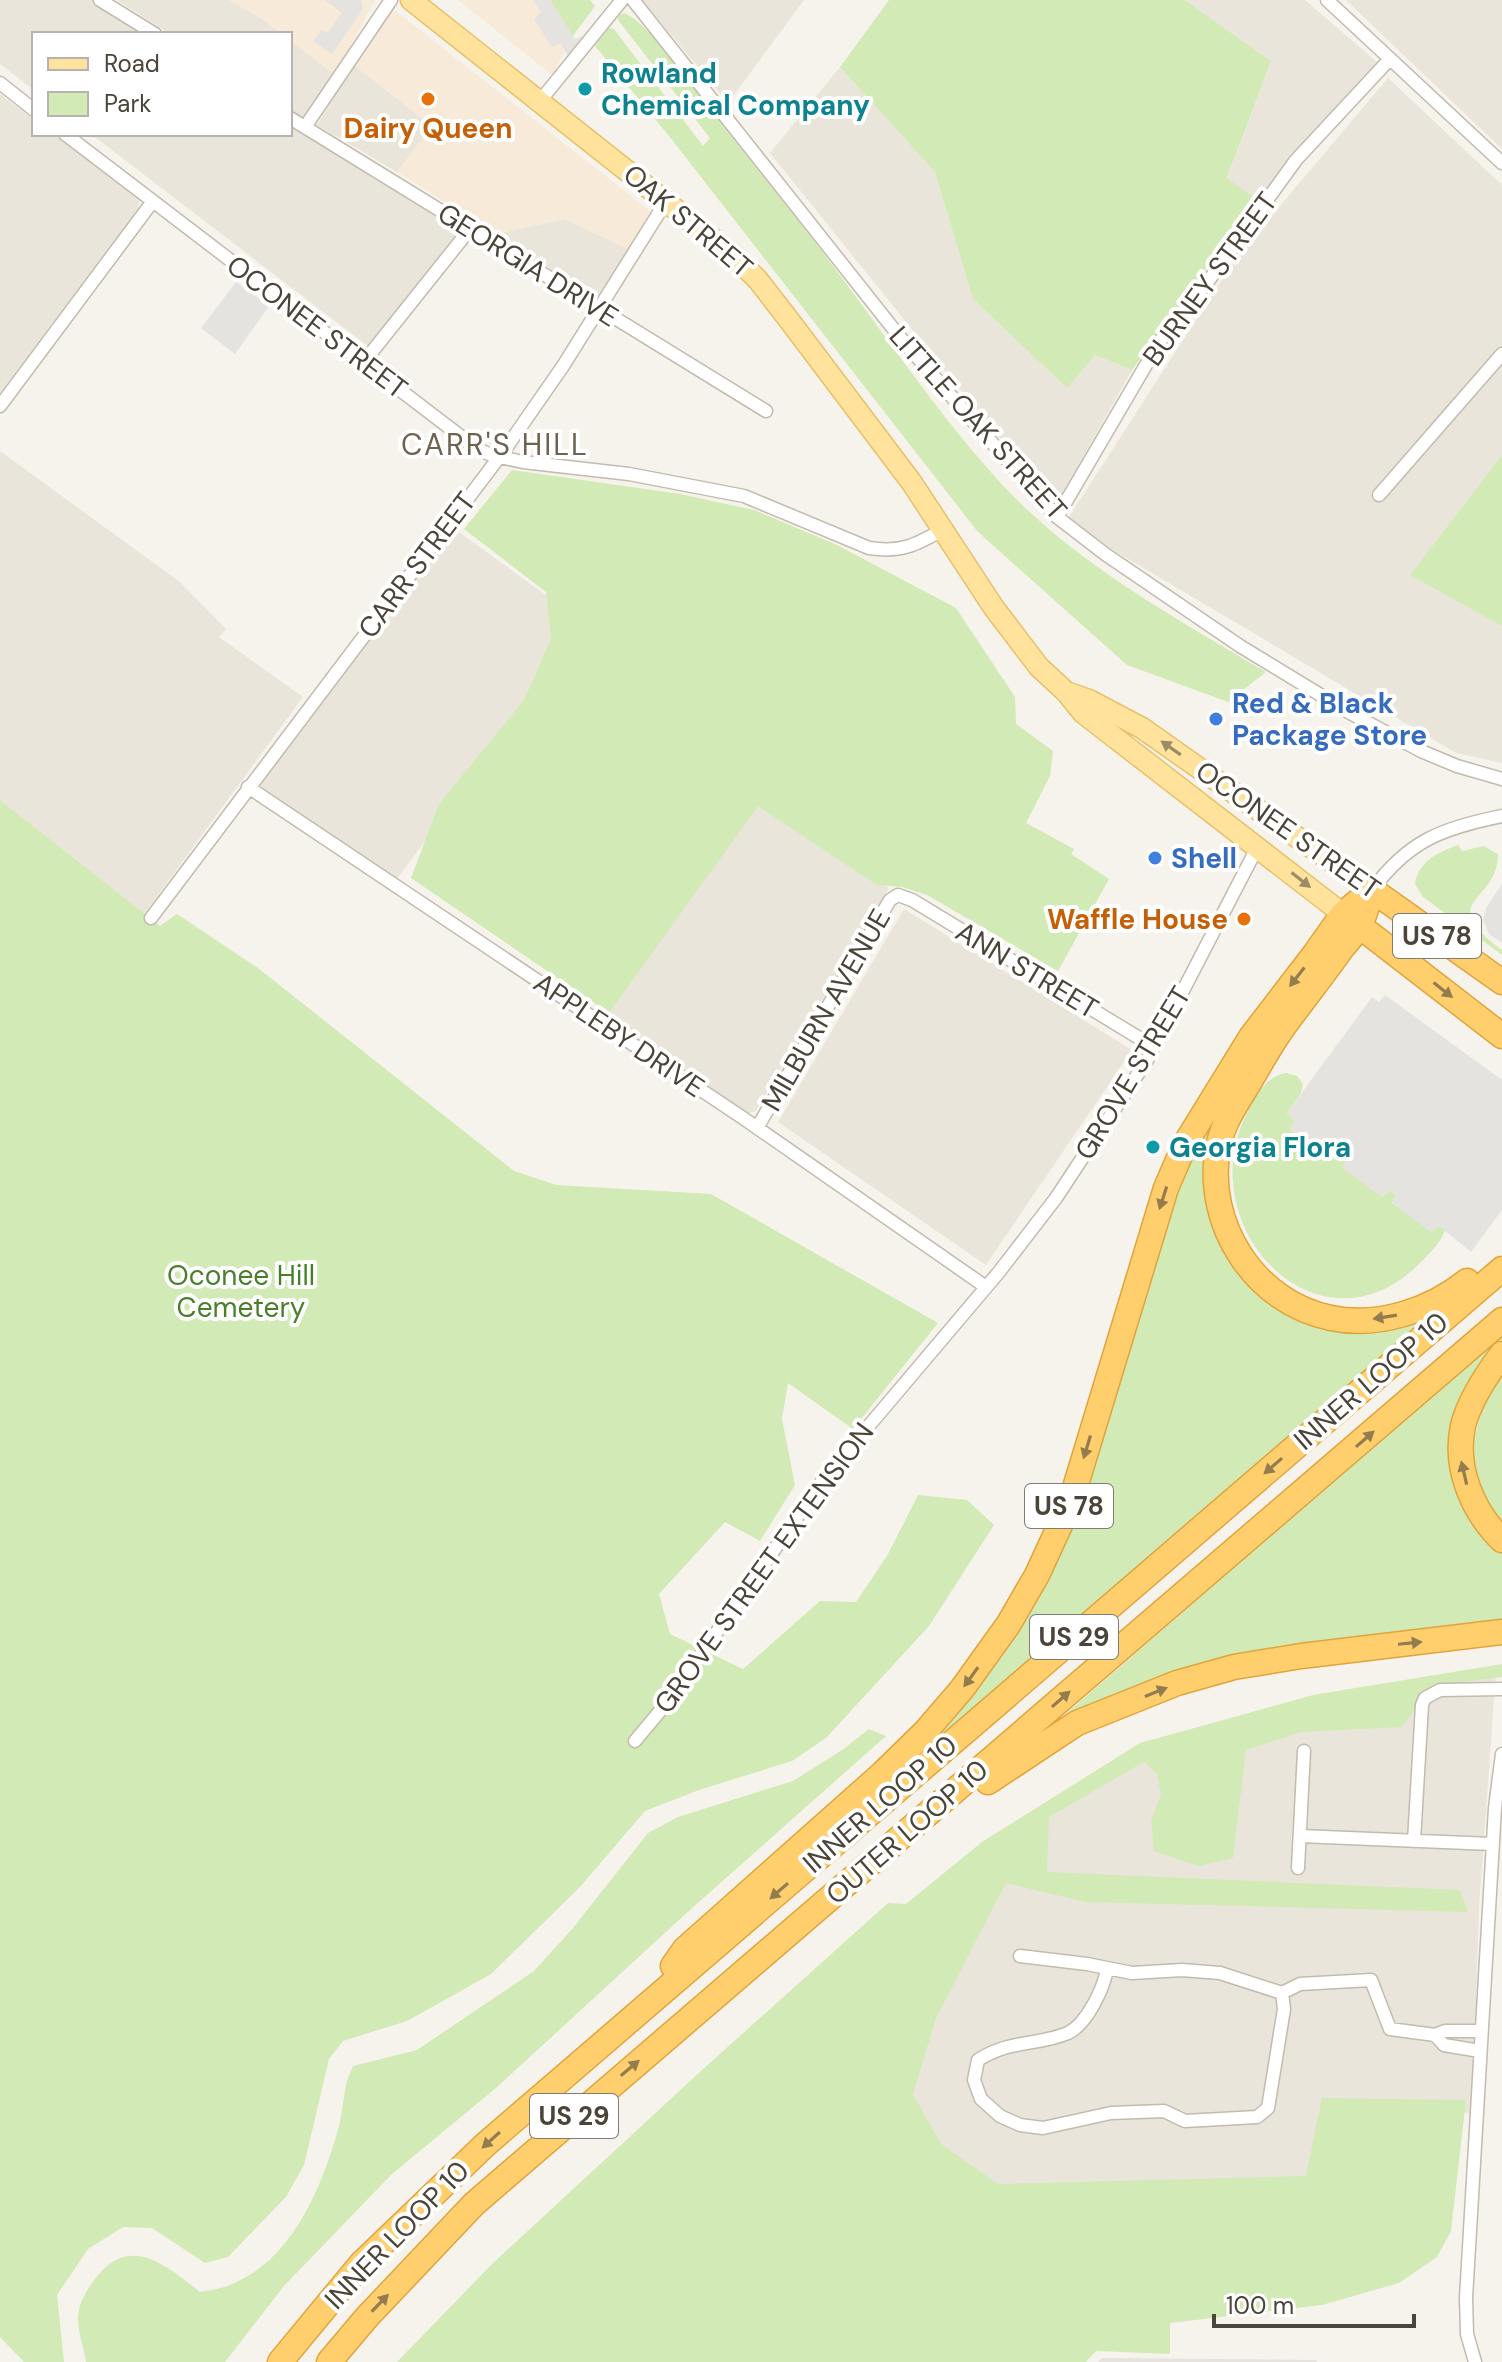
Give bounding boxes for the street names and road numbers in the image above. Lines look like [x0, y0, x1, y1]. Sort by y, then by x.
street label: OAK STREET [616, 156, 760, 286]
street label: BURNEY STREET [1134, 185, 1286, 373]
street label: GEORGIA DRIVE [431, 195, 625, 335]
street label: OCONEE STREET [219, 247, 415, 407]
street label: LITTLE OAK STREET [881, 318, 1075, 528]
street label: CARR STREET [350, 484, 484, 646]
street label: OCONEE STREET [1188, 753, 1388, 907]
street label: MILBURN AVENUE [753, 902, 899, 1118]
street label: ANN STREET [949, 913, 1105, 1027]
road number: US 78 [1393, 914, 1481, 958]
street label: APPLEBY DRIVE [526, 964, 712, 1106]
street label: GROVE STREET [1067, 979, 1199, 1167]
street label: INNER LOOP 10 [1286, 1304, 1456, 1458]
street label: GROVE STREET EXTENSION [646, 1415, 882, 1721]
road number: US 78 [1025, 1484, 1113, 1528]
road number: US 29 [1030, 1615, 1118, 1659]
street label: INNER LOOP 10 [795, 1727, 965, 1881]
street label: OUTER LOOP 10 [818, 1751, 996, 1913]
road number: US 29 [530, 2094, 618, 2138]
street label: INNER LOOP 10 [317, 2153, 477, 2317]

